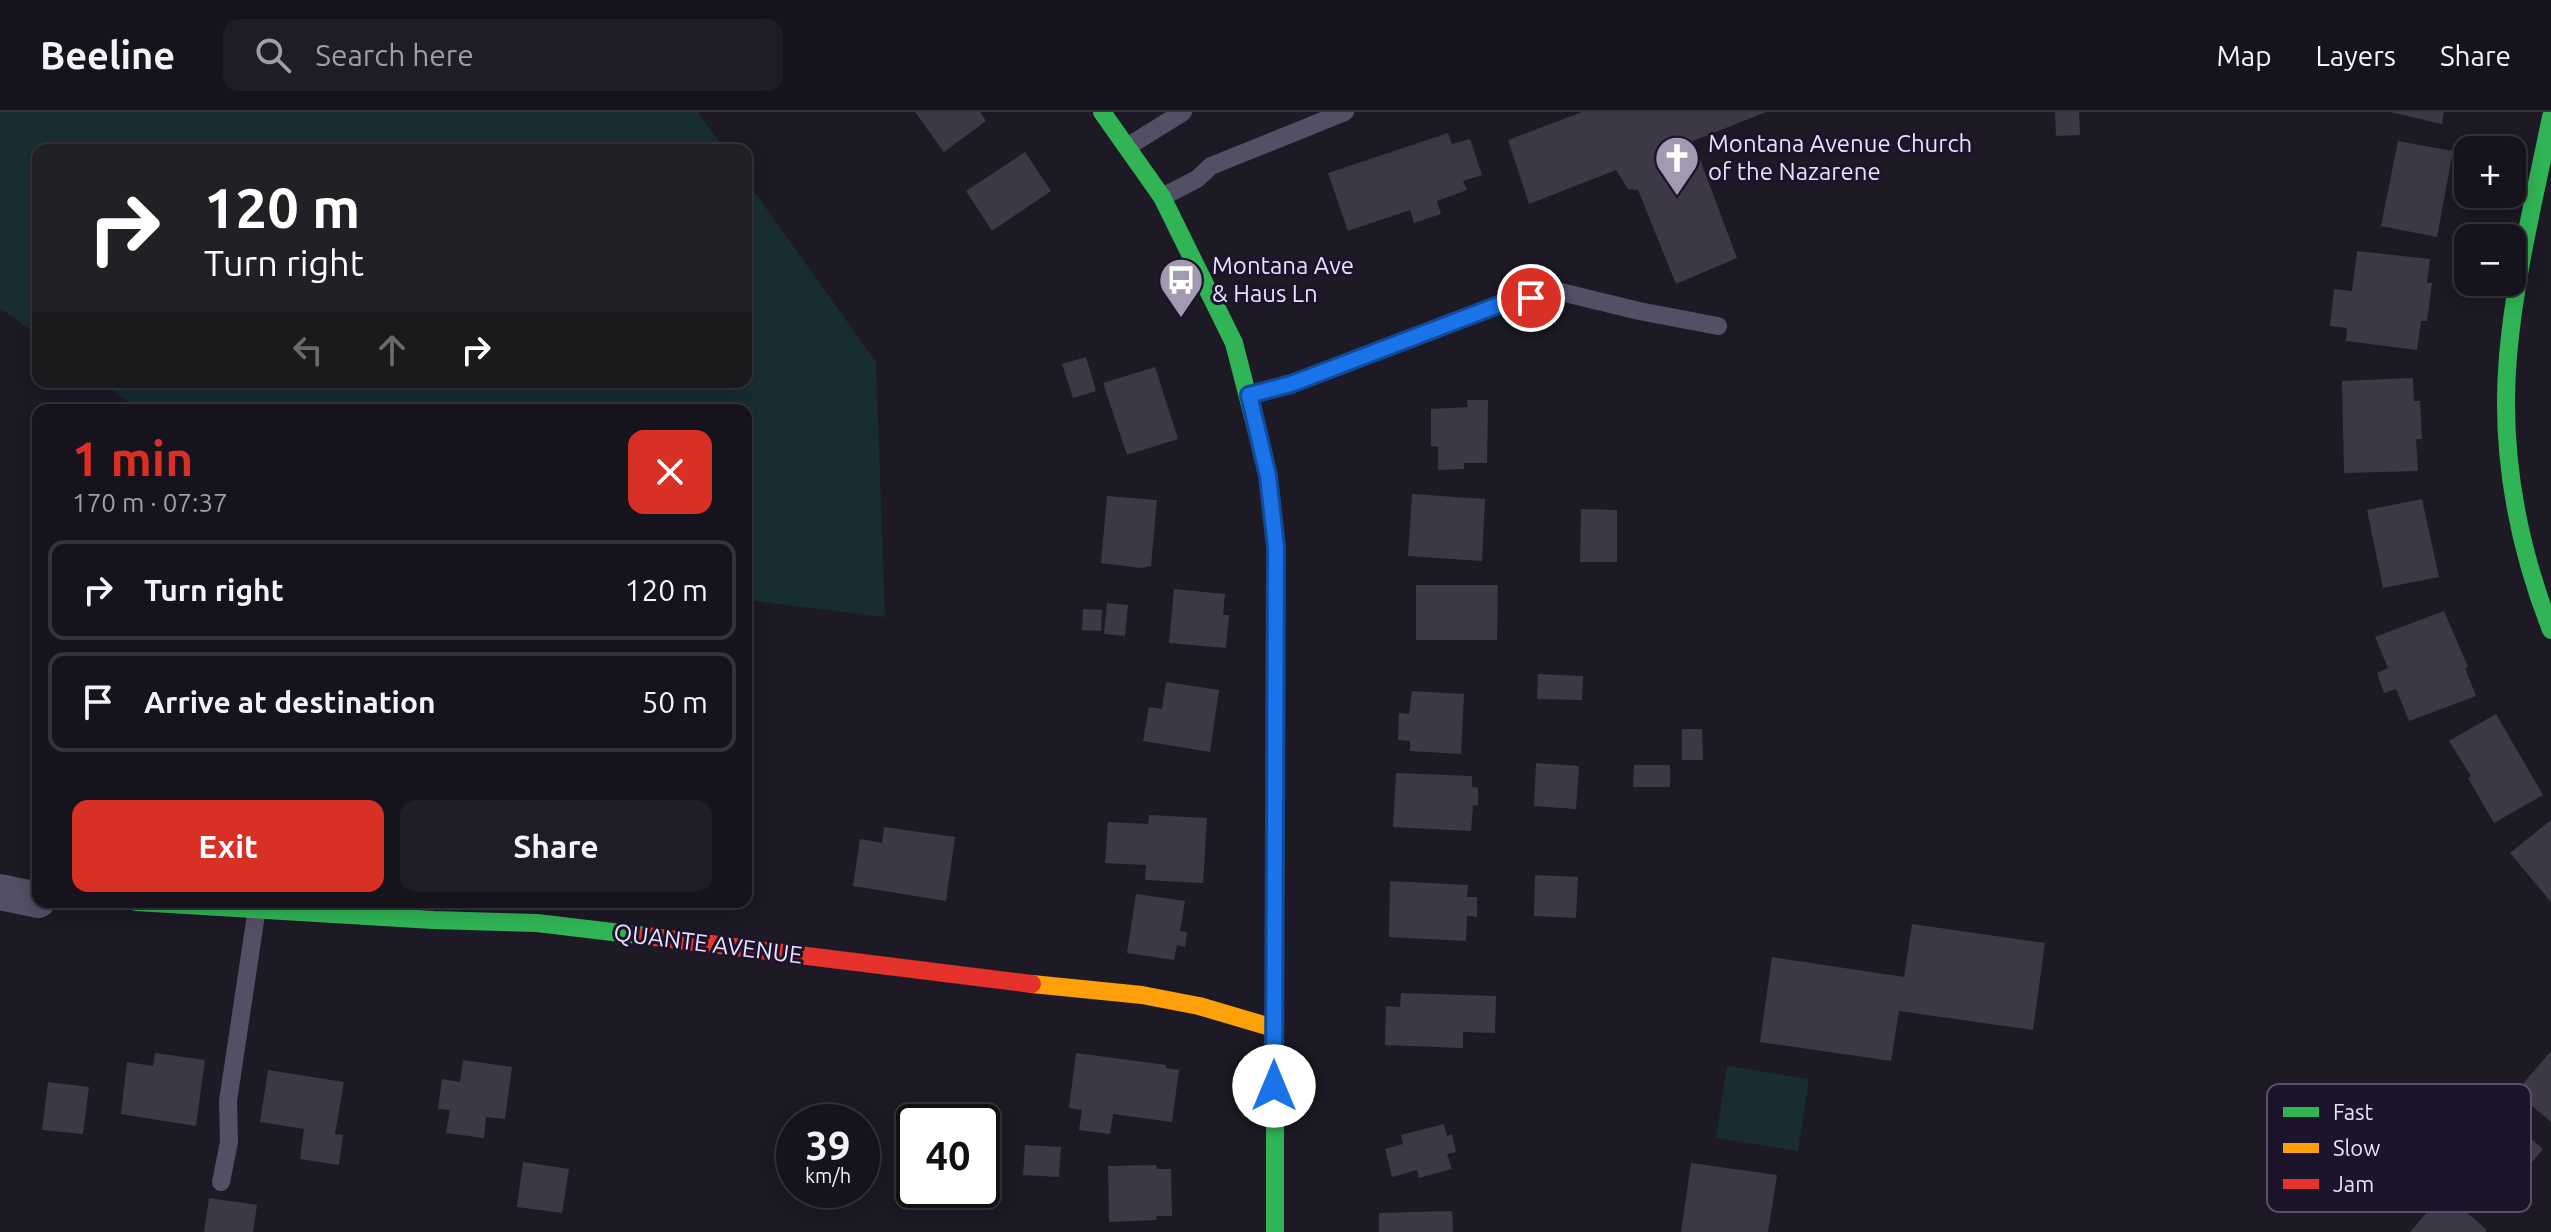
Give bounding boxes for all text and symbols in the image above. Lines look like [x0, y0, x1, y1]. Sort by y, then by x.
search box [223, 19, 783, 91]
icon: search [251, 33, 295, 77]
text: Beeline [40, 34, 175, 76]
text: Search here [315, 38, 474, 72]
text: Map [2216, 40, 2272, 71]
text: Layers [2316, 40, 2396, 71]
text: Share [2440, 40, 2511, 71]
place label: Montana Avenue Church of the Nazarene [1708, 130, 1972, 185]
church icon: Montana Avenue Church of the Nazarene [1653, 134, 1701, 197]
map controls [2454, 136, 2526, 296]
button: + [2454, 136, 2526, 208]
icon: right [72, 176, 176, 280]
text: 120 m [204, 176, 360, 239]
button: − [2454, 224, 2526, 296]
text: Turn right [204, 242, 364, 283]
place label: Montana Ave & Haus Ln [1212, 252, 1354, 307]
bus stop icon: Montana Ave & Haus Ln [1157, 256, 1205, 319]
pin [1497, 264, 1565, 332]
icon: arrive [1509, 276, 1553, 320]
icon: left [286, 328, 330, 372]
icon: ahead [370, 328, 414, 372]
icon: right [454, 328, 498, 372]
button: close [628, 430, 712, 514]
text: 1 min [72, 431, 193, 485]
text: 170 m · 07:37 [72, 488, 228, 517]
icon: right [76, 568, 120, 612]
text: Turn right [144, 573, 284, 607]
text: 120 m [624, 573, 708, 607]
icon: arrive [76, 680, 120, 724]
text: Arrive at destination [144, 685, 436, 719]
text: 50 m [641, 685, 708, 719]
button: Exit [72, 800, 384, 892]
button: Share [400, 800, 712, 892]
street label: QUANTE AVENUE [612, 919, 804, 968]
position arrow [1232, 1044, 1316, 1128]
legend [2267, 1084, 2531, 1212]
text: Fast [2333, 1099, 2374, 1124]
speed limit sign: 40 [896, 1104, 1000, 1208]
text: 39 [805, 1123, 851, 1168]
text: Slow [2333, 1135, 2380, 1160]
text: km/h [805, 1164, 851, 1187]
text: Jam [2333, 1171, 2374, 1196]

